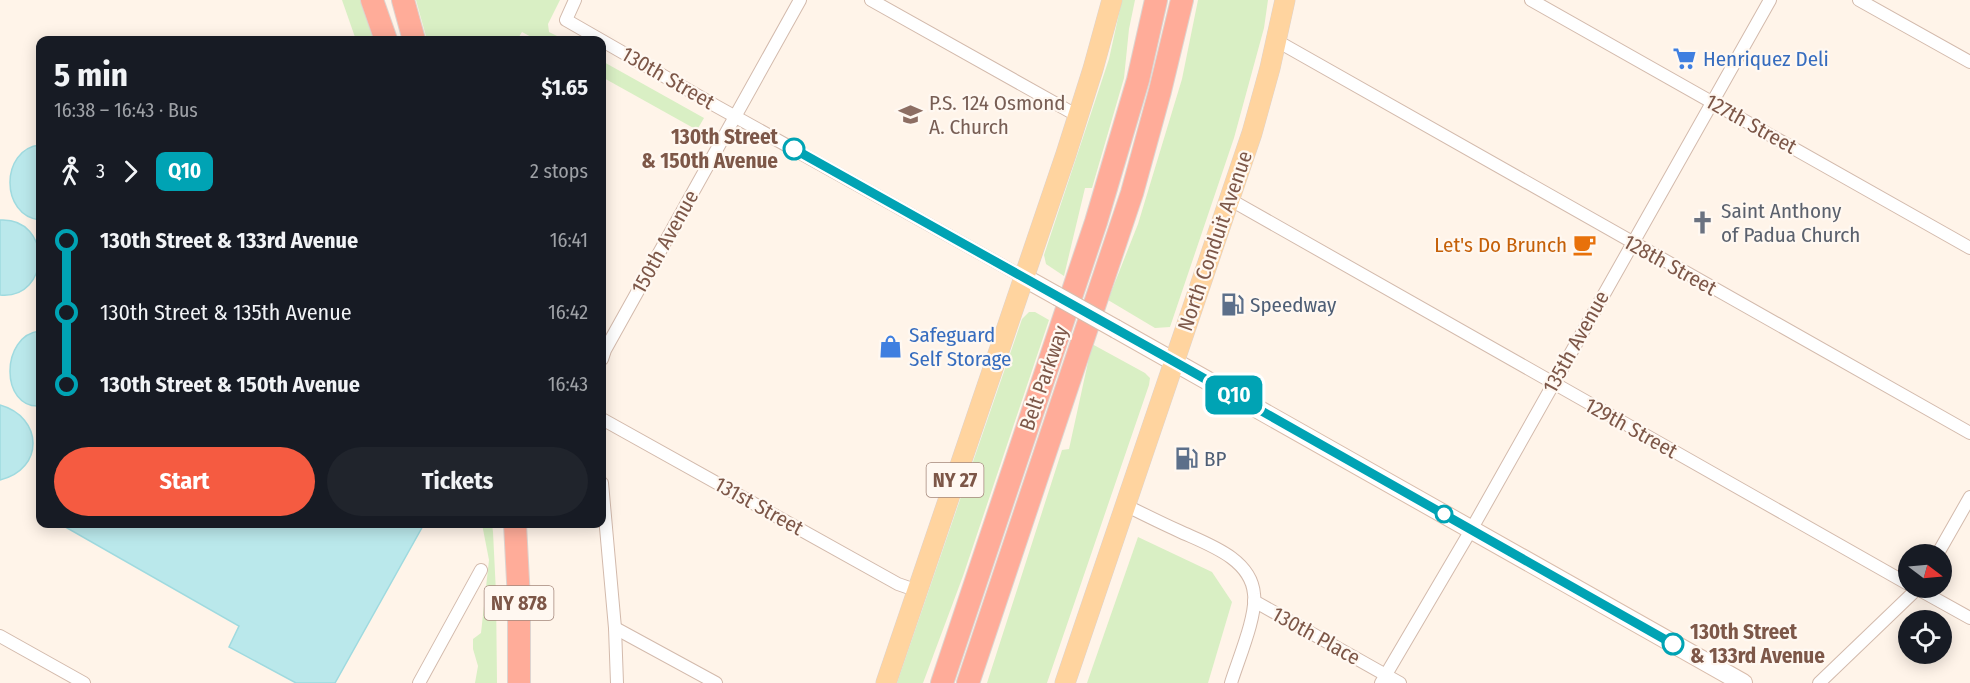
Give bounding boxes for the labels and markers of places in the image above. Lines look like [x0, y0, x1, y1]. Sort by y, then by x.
supermarket icon: Henriquez Deli [1672, 46, 1698, 72]
place label: Henriquez Deli [1703, 46, 1829, 72]
place label: P.S. 124 Osmond A. Church [929, 90, 1066, 140]
school or university icon: P.S. 124 Osmond A. Church [898, 102, 924, 128]
place label: 130th Street & 150th Avenue [641, 124, 779, 174]
marker: 130th Street & 150th Avenue [783, 138, 805, 160]
place label: Saint Anthony of Padua Church [1721, 198, 1860, 248]
church icon: Saint Anthony of Padua Church [1690, 210, 1716, 236]
place label: Let's Do Brunch [1434, 232, 1567, 258]
cafe icon: Let's Do Brunch [1572, 232, 1598, 258]
fuel station icon: Speedway [1219, 292, 1245, 318]
place label: Speedway [1250, 292, 1337, 318]
place label: Safeguard Self Storage [909, 322, 1011, 372]
shop icon: Safeguard Self Storage [878, 334, 904, 360]
fuel station icon: BP [1173, 446, 1199, 472]
place label: BP [1204, 446, 1226, 472]
unlabelled marker [1435, 505, 1453, 523]
place label: 130th Street & 133rd Avenue [1690, 619, 1825, 669]
marker: 130th Street & 133rd Avenue [1662, 633, 1684, 655]

